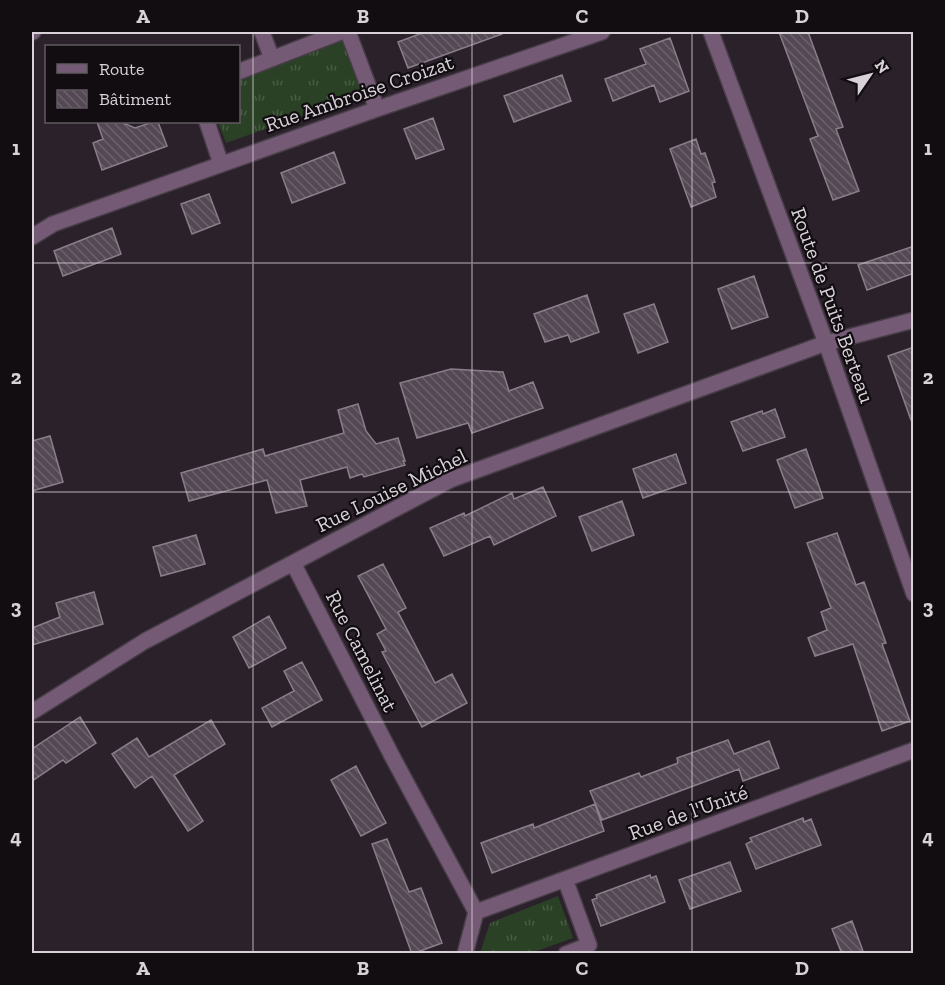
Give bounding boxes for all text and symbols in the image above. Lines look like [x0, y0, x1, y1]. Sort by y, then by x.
text: A [136, 4, 150, 28]
text: B [357, 4, 369, 28]
text: C [576, 4, 589, 28]
text: D [795, 4, 809, 28]
legend [45, 45, 240, 123]
north arrow [840, 45, 900, 105]
street label: Rue Ambroise Croizat [261, 49, 457, 137]
text: N [871, 56, 893, 77]
text: Route [99, 58, 144, 80]
text: Bâtiment [99, 88, 172, 110]
text: 1 [12, 136, 20, 160]
text: 1 [924, 136, 932, 160]
street label: Route de Puits Berteau [786, 204, 880, 406]
text: 2 [11, 365, 22, 389]
text: 2 [923, 365, 934, 389]
street label: Rue Louise Michel [312, 443, 471, 537]
street label: Rue Camelinat [321, 586, 403, 716]
text: 3 [11, 595, 22, 619]
text: 3 [923, 595, 934, 619]
street label: Rue de l'Unité [625, 779, 751, 845]
text: 4 [10, 825, 22, 849]
text: 4 [922, 825, 934, 849]
text: A [136, 956, 150, 980]
text: B [357, 956, 369, 980]
text: C [576, 956, 589, 980]
text: D [795, 956, 809, 980]

